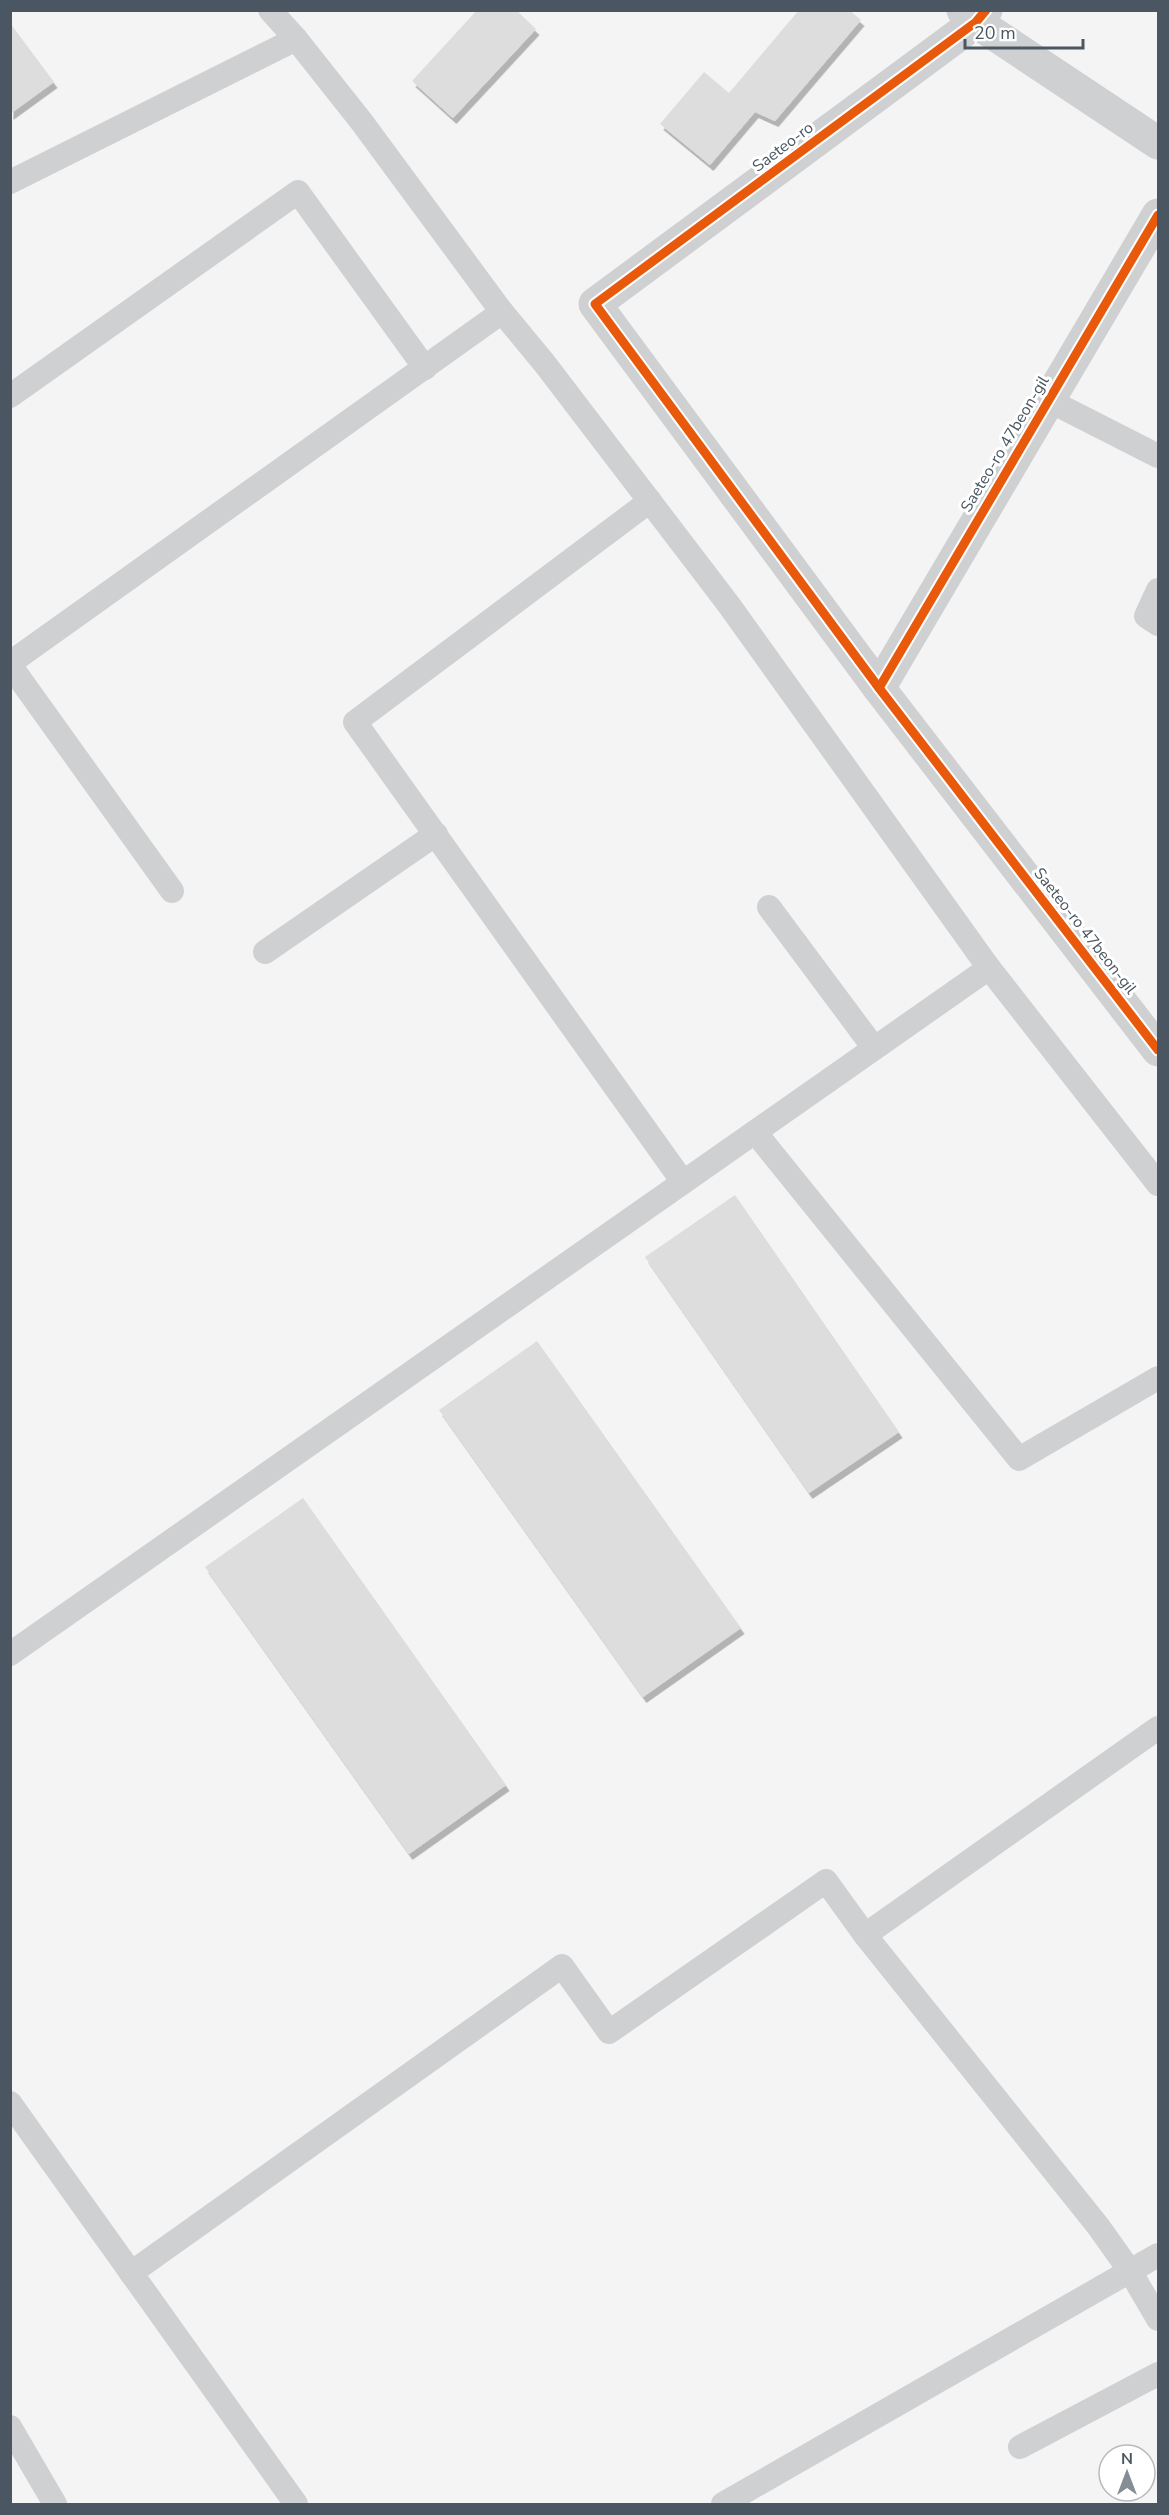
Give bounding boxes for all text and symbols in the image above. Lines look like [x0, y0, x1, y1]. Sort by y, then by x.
scale bar [965, 12, 1084, 50]
text: 20 m [974, 21, 1016, 45]
street label: Saeteo-ro [748, 117, 818, 177]
street label: Saeteo-ro 47beon-gil [956, 372, 1055, 516]
street label: Saeteo-ro 47beon-gil [1029, 863, 1142, 999]
north arrow [1097, 2443, 1157, 2503]
text: N [1121, 2448, 1133, 2470]

